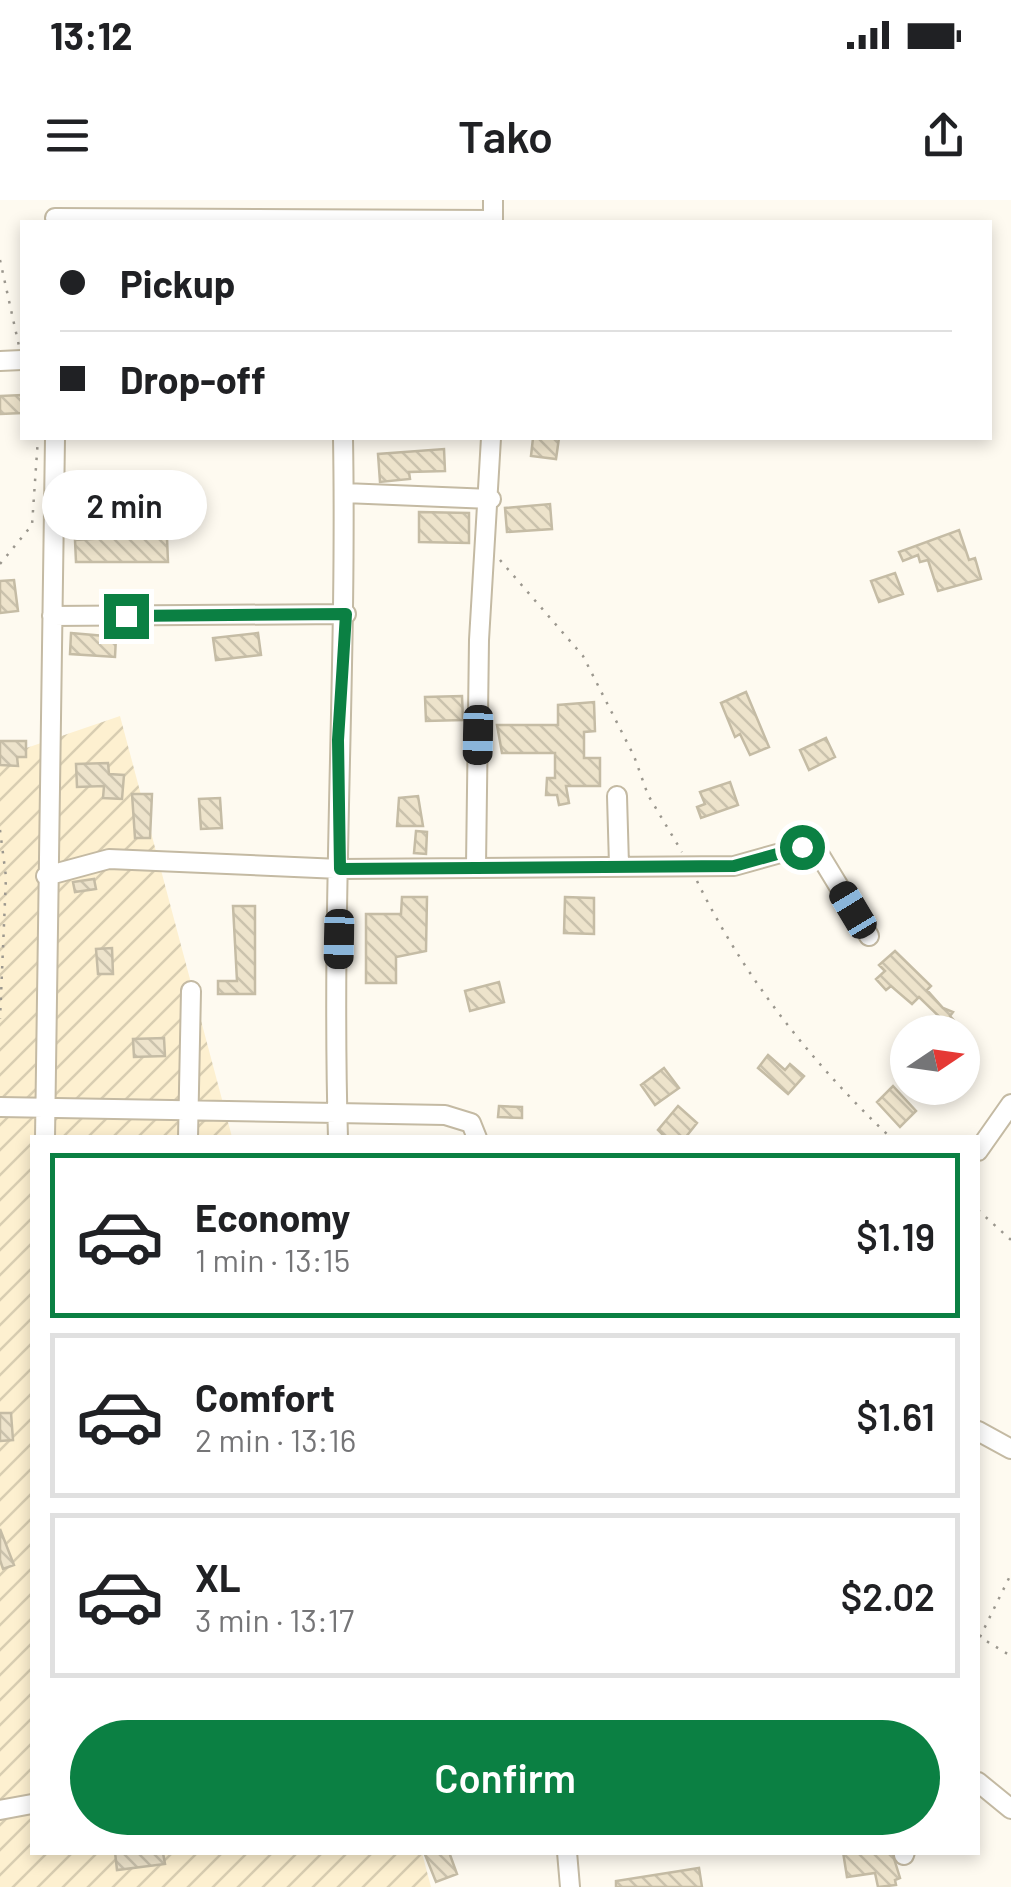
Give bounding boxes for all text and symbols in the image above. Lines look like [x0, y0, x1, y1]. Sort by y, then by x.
text: 13:12 [50, 12, 133, 58]
icon: menu [40, 108, 95, 163]
text: Tako [458, 108, 553, 162]
icon: share [916, 108, 971, 163]
text: Pickup [120, 260, 235, 306]
text: Drop-off [120, 356, 266, 402]
callout: 2 min [44, 471, 208, 541]
text: 2 min [86, 486, 163, 524]
route end [104, 594, 149, 639]
car [462, 705, 494, 765]
route start [780, 825, 825, 870]
car [825, 877, 881, 943]
car [323, 909, 355, 969]
north arrow [890, 1015, 980, 1105]
map controls [890, 1015, 980, 1105]
icon: car [75, 1191, 165, 1281]
text: Economy [195, 1194, 350, 1240]
text: $1.19 [856, 1213, 935, 1259]
text: 1 min · 13:15 [195, 1240, 350, 1278]
icon: car [75, 1371, 165, 1461]
text: Comfort [195, 1374, 335, 1420]
text: $1.61 [857, 1393, 935, 1439]
text: 2 min · 13:16 [195, 1420, 356, 1458]
icon: car [75, 1551, 165, 1641]
text: XL [195, 1554, 241, 1600]
text: $2.02 [841, 1573, 935, 1619]
text: 3 min · 13:17 [195, 1600, 354, 1638]
button: Confirm [70, 1720, 940, 1835]

